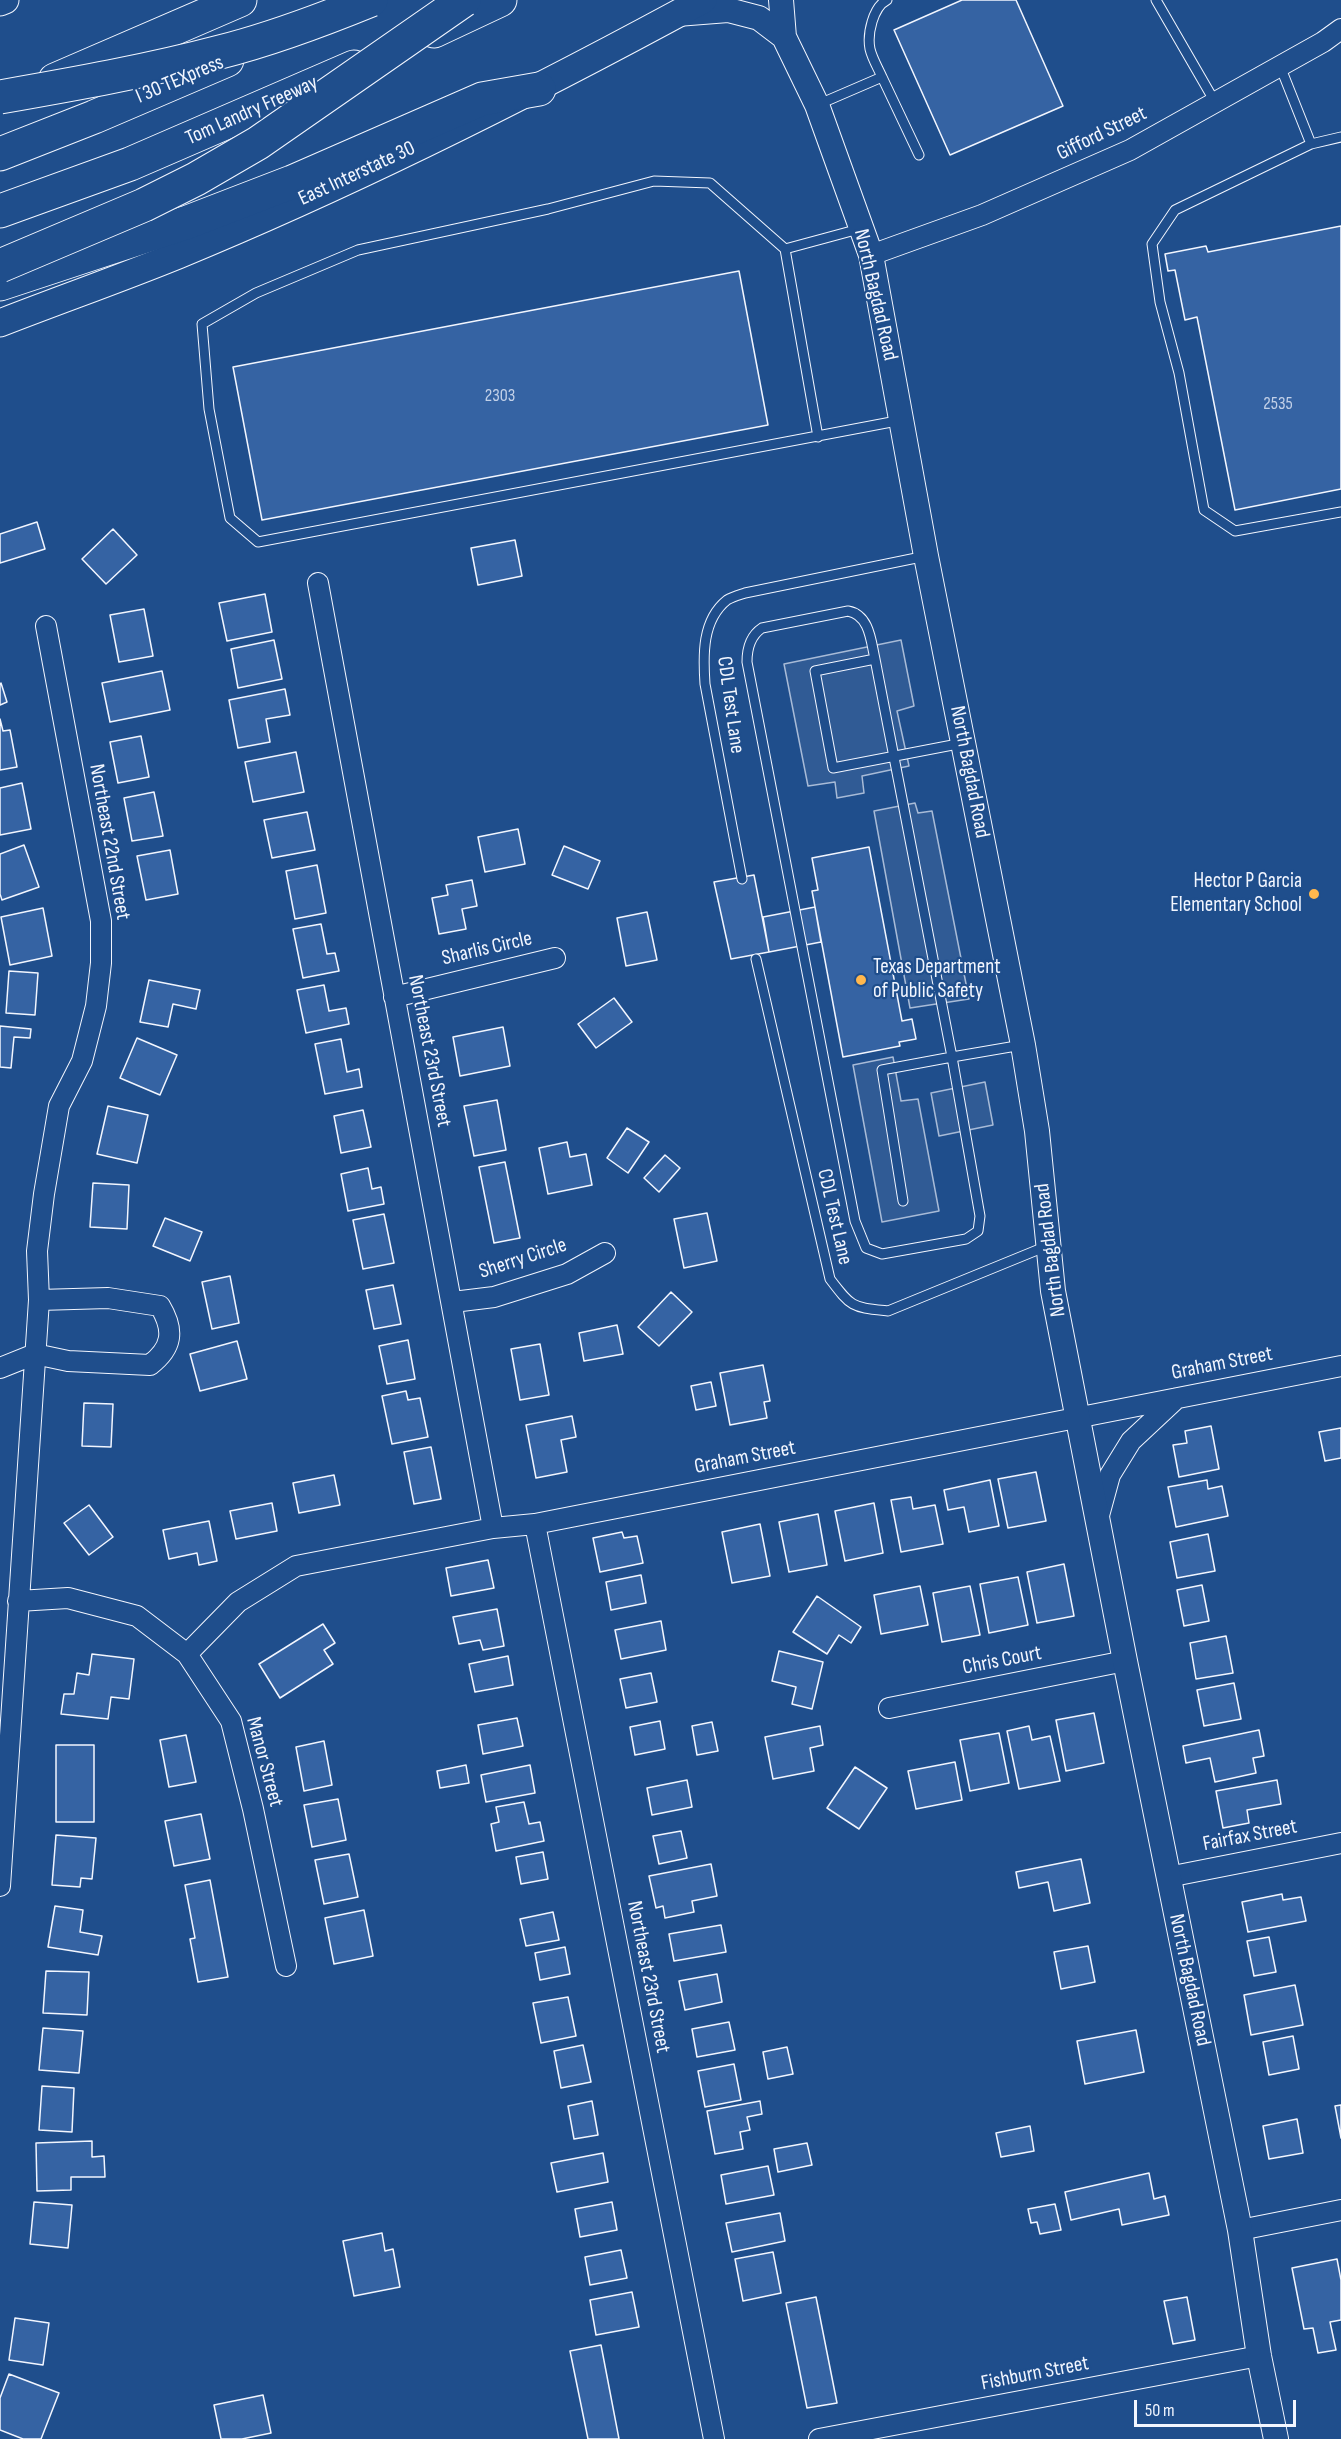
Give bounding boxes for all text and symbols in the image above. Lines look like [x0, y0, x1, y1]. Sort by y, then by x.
street label: I 30 TEXpress [132, 50, 228, 110]
street label: Tom Landry Freeway [182, 71, 322, 151]
street label: Gifford Street [1053, 101, 1151, 167]
street label: East Interstate 30 [295, 136, 419, 212]
street label: North Bagdad Road [848, 227, 902, 363]
house number: 2303 [485, 385, 515, 407]
house number: 2535 [1263, 393, 1293, 415]
street label: CDL Test Lane [711, 655, 749, 755]
street label: North Bagdad Road [944, 704, 994, 840]
street label: Northeast 22nd Street [83, 762, 135, 922]
place label: Hector P Garcia Elementary School [1170, 869, 1302, 919]
marker: Hector P Garcia Elementary School [1307, 887, 1321, 901]
street label: Sharlis Circle [439, 926, 535, 972]
place label: Texas Department of Public Safety [873, 955, 1001, 1005]
street label: Northeast 23rd Street [402, 973, 456, 1129]
marker: Texas Department of Public Safety [854, 973, 868, 987]
street label: CDL Test Lane [811, 1167, 857, 1267]
street label: North Bagdad Road [1030, 1182, 1072, 1318]
street label: Sherry Circle [476, 1233, 570, 1285]
street label: Graham Street [1169, 1342, 1275, 1386]
street label: Graham Street [692, 1436, 798, 1480]
street label: Chris Court [960, 1641, 1044, 1681]
street label: Manor Street [240, 1714, 288, 1810]
street label: Fairfax Street [1201, 1815, 1299, 1857]
street label: Northeast 23rd Street [621, 1899, 675, 2055]
street label: North Bagdad Road [1163, 1912, 1215, 2048]
street label: Fishburn Street [979, 2351, 1091, 2397]
scale bar [1137, 2388, 1299, 2426]
text: 50 m [1145, 2400, 1175, 2421]

